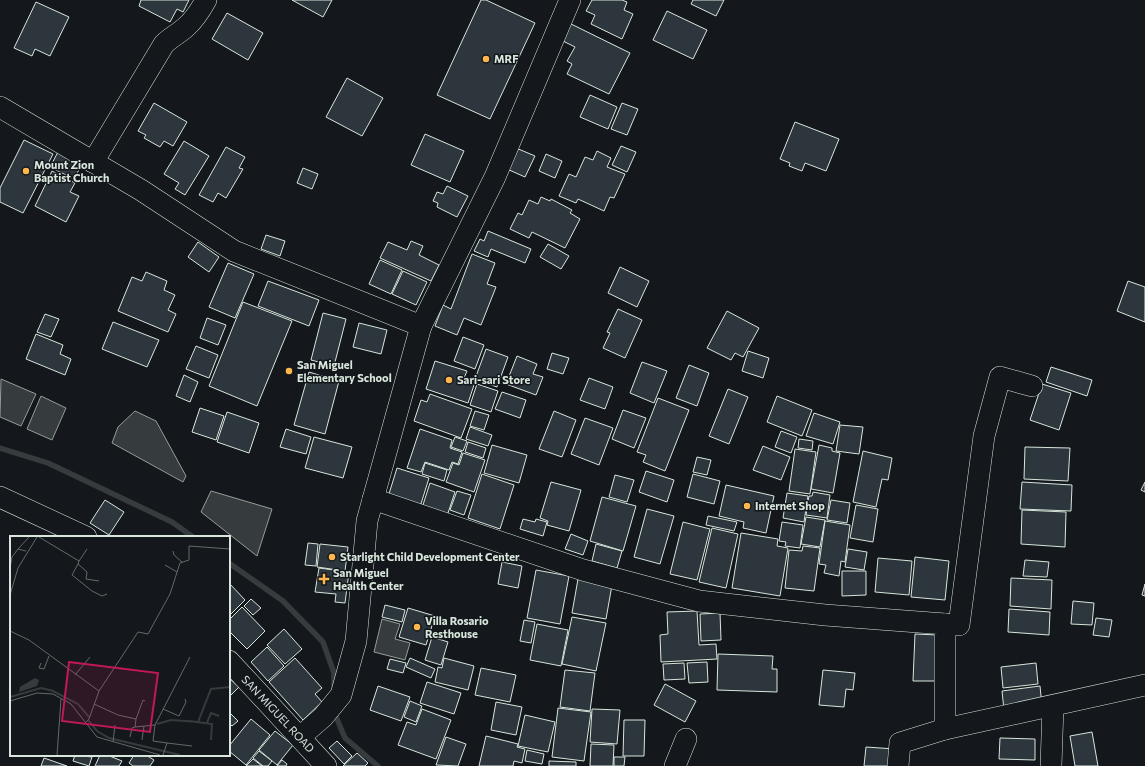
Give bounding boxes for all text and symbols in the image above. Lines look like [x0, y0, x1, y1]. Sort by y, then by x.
place label: MRF [494, 52, 519, 65]
marker: MRF [481, 54, 491, 64]
place label: Mount Zion Baptist Church [34, 158, 109, 184]
marker: Mount Zion Baptist Church [21, 166, 31, 176]
place label: San Miguel Elementary School [297, 358, 392, 384]
marker: San Miguel Elementary School [284, 366, 294, 376]
place label: Sari-sari Store [457, 373, 530, 386]
marker: Sari-sari Store [444, 375, 454, 385]
place label: Internet Shop [755, 499, 825, 512]
marker: Internet Shop [742, 501, 752, 511]
inset map [10, 536, 230, 756]
place label: Starlight Child Development Center [340, 550, 520, 563]
marker: Starlight Child Development Center [327, 552, 337, 562]
place label: San Miguel Health Center [333, 566, 404, 592]
marker: San Miguel Health Center [318, 573, 330, 585]
place label: Villa Rosario Resthouse [425, 614, 489, 640]
marker: Villa Rosario Resthouse [412, 622, 422, 632]
street label: SAN MIGUEL ROAD [239, 672, 317, 755]

